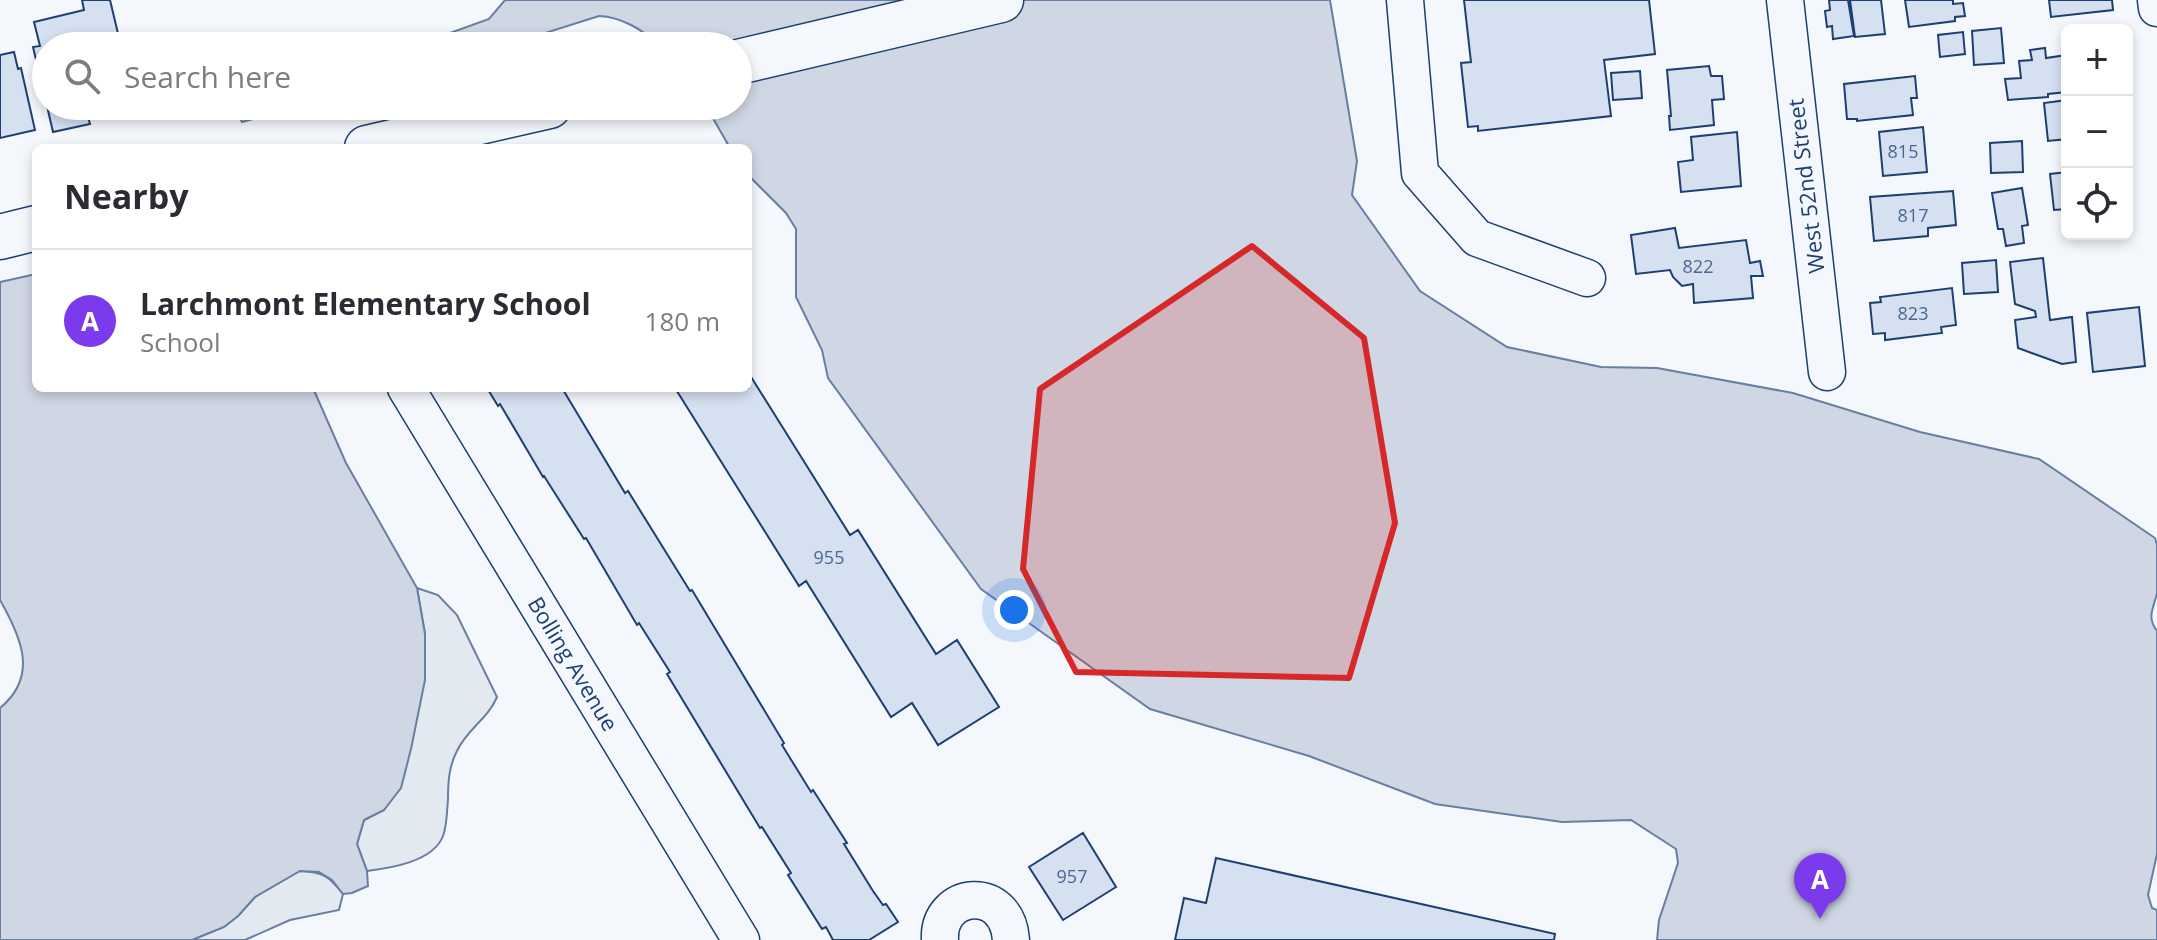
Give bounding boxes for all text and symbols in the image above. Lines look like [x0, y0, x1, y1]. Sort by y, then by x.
map controls [2061, 24, 2133, 240]
button: + [2061, 24, 2133, 96]
search box [32, 32, 752, 120]
icon: search [60, 54, 104, 98]
text: Search here [124, 56, 291, 97]
button: − [2061, 96, 2133, 168]
street label: West 52nd Street [1779, 97, 1831, 275]
house number: 815 [1888, 139, 1918, 163]
button: locate [2061, 168, 2133, 240]
text: Nearby [64, 173, 189, 219]
house number: 817 [1898, 203, 1928, 227]
house number: 822 [1683, 254, 1713, 278]
text: Larchmont Elementary School [140, 283, 591, 324]
house number: 823 [1898, 301, 1928, 325]
text: A [81, 303, 99, 339]
text: 180 m [645, 303, 720, 339]
text: School [140, 324, 221, 360]
house number: 955 [814, 545, 844, 569]
your location [994, 590, 1034, 630]
street label: Bolling Avenue [522, 591, 626, 736]
pin: A [1794, 853, 1846, 919]
house number: 957 [1057, 864, 1087, 888]

